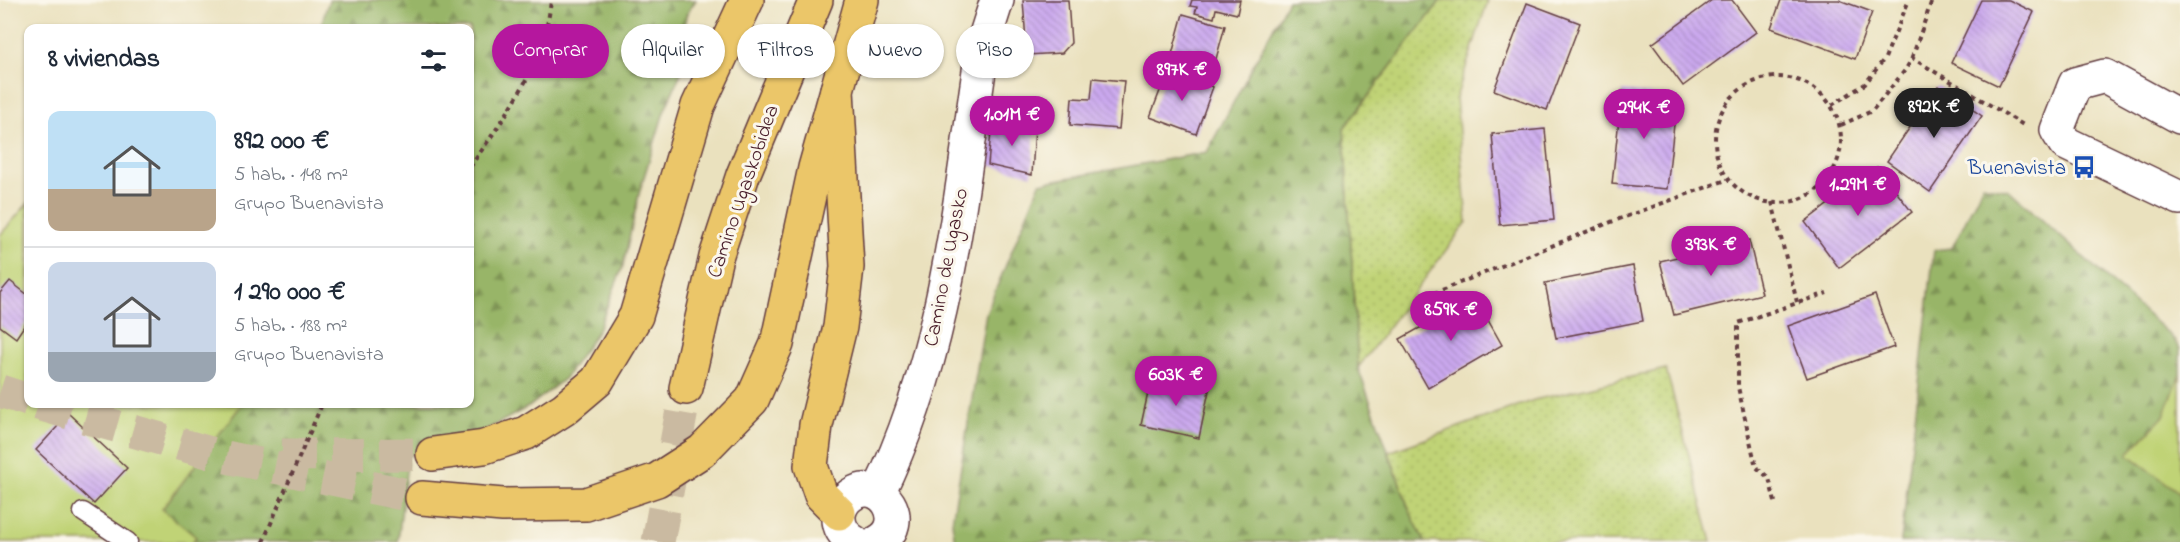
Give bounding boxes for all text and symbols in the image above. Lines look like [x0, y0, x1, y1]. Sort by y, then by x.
chip: Comprar [492, 24, 609, 78]
chip: Alquilar [621, 24, 725, 78]
chip: Filtros [737, 24, 835, 78]
chip: Nuevo [847, 24, 944, 78]
chip: Piso [956, 24, 1034, 78]
text: 8 viviendas [48, 41, 160, 79]
icon: filters [417, 44, 450, 77]
pin: 897K € [1133, 51, 1231, 102]
text: 897K € [1157, 56, 1207, 85]
pin: 892K € [1885, 88, 1983, 139]
pin: 294K € [1595, 89, 1693, 140]
text: 892K € [1908, 93, 1960, 122]
text: 294K € [1618, 94, 1670, 123]
pin: 1.01M € [957, 96, 1067, 147]
street label: Camino Ugaskobidea [700, 101, 789, 283]
text: 1.01M € [984, 101, 1040, 130]
text: 892 000 € [234, 123, 329, 161]
icon: home [96, 135, 168, 207]
place label: Buenavista [1967, 154, 2066, 184]
bus stop icon: Buenavista [2071, 154, 2097, 180]
text: 5 hab. · 148 m² [234, 161, 348, 190]
pin: 1.29M € [1803, 166, 1913, 217]
text: 1.29M € [1829, 171, 1887, 200]
street label: Camino de Ugasko [917, 186, 979, 350]
text: Grupo Buenavista [234, 190, 384, 219]
pin: 393K € [1662, 226, 1760, 277]
text: 393K € [1685, 231, 1737, 260]
text: 1 290 000 € [234, 274, 346, 312]
icon: home [96, 286, 168, 358]
pin: 859K € [1402, 291, 1500, 342]
text: 859K € [1424, 296, 1478, 325]
text: 5 hab. · 188 m² [234, 312, 347, 341]
text: Grupo Buenavista [234, 341, 384, 370]
pin: 603K € [1127, 356, 1225, 407]
text: 603K € [1149, 361, 1203, 390]

